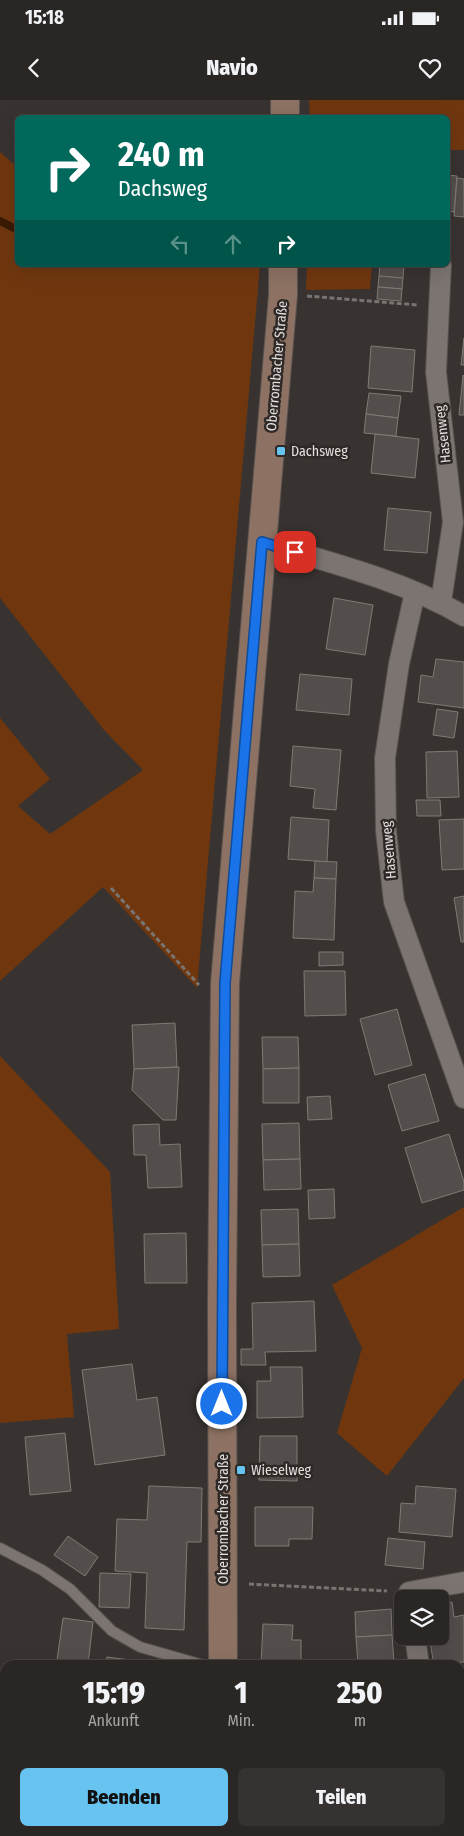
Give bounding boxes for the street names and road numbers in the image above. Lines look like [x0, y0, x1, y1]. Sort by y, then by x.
street label: Oberrombacher Straße [263, 300, 291, 432]
street label: Hasenweg [431, 404, 454, 464]
street label: Hasenweg [378, 820, 400, 880]
street label: Oberrombacher Straße [215, 1454, 232, 1584]

